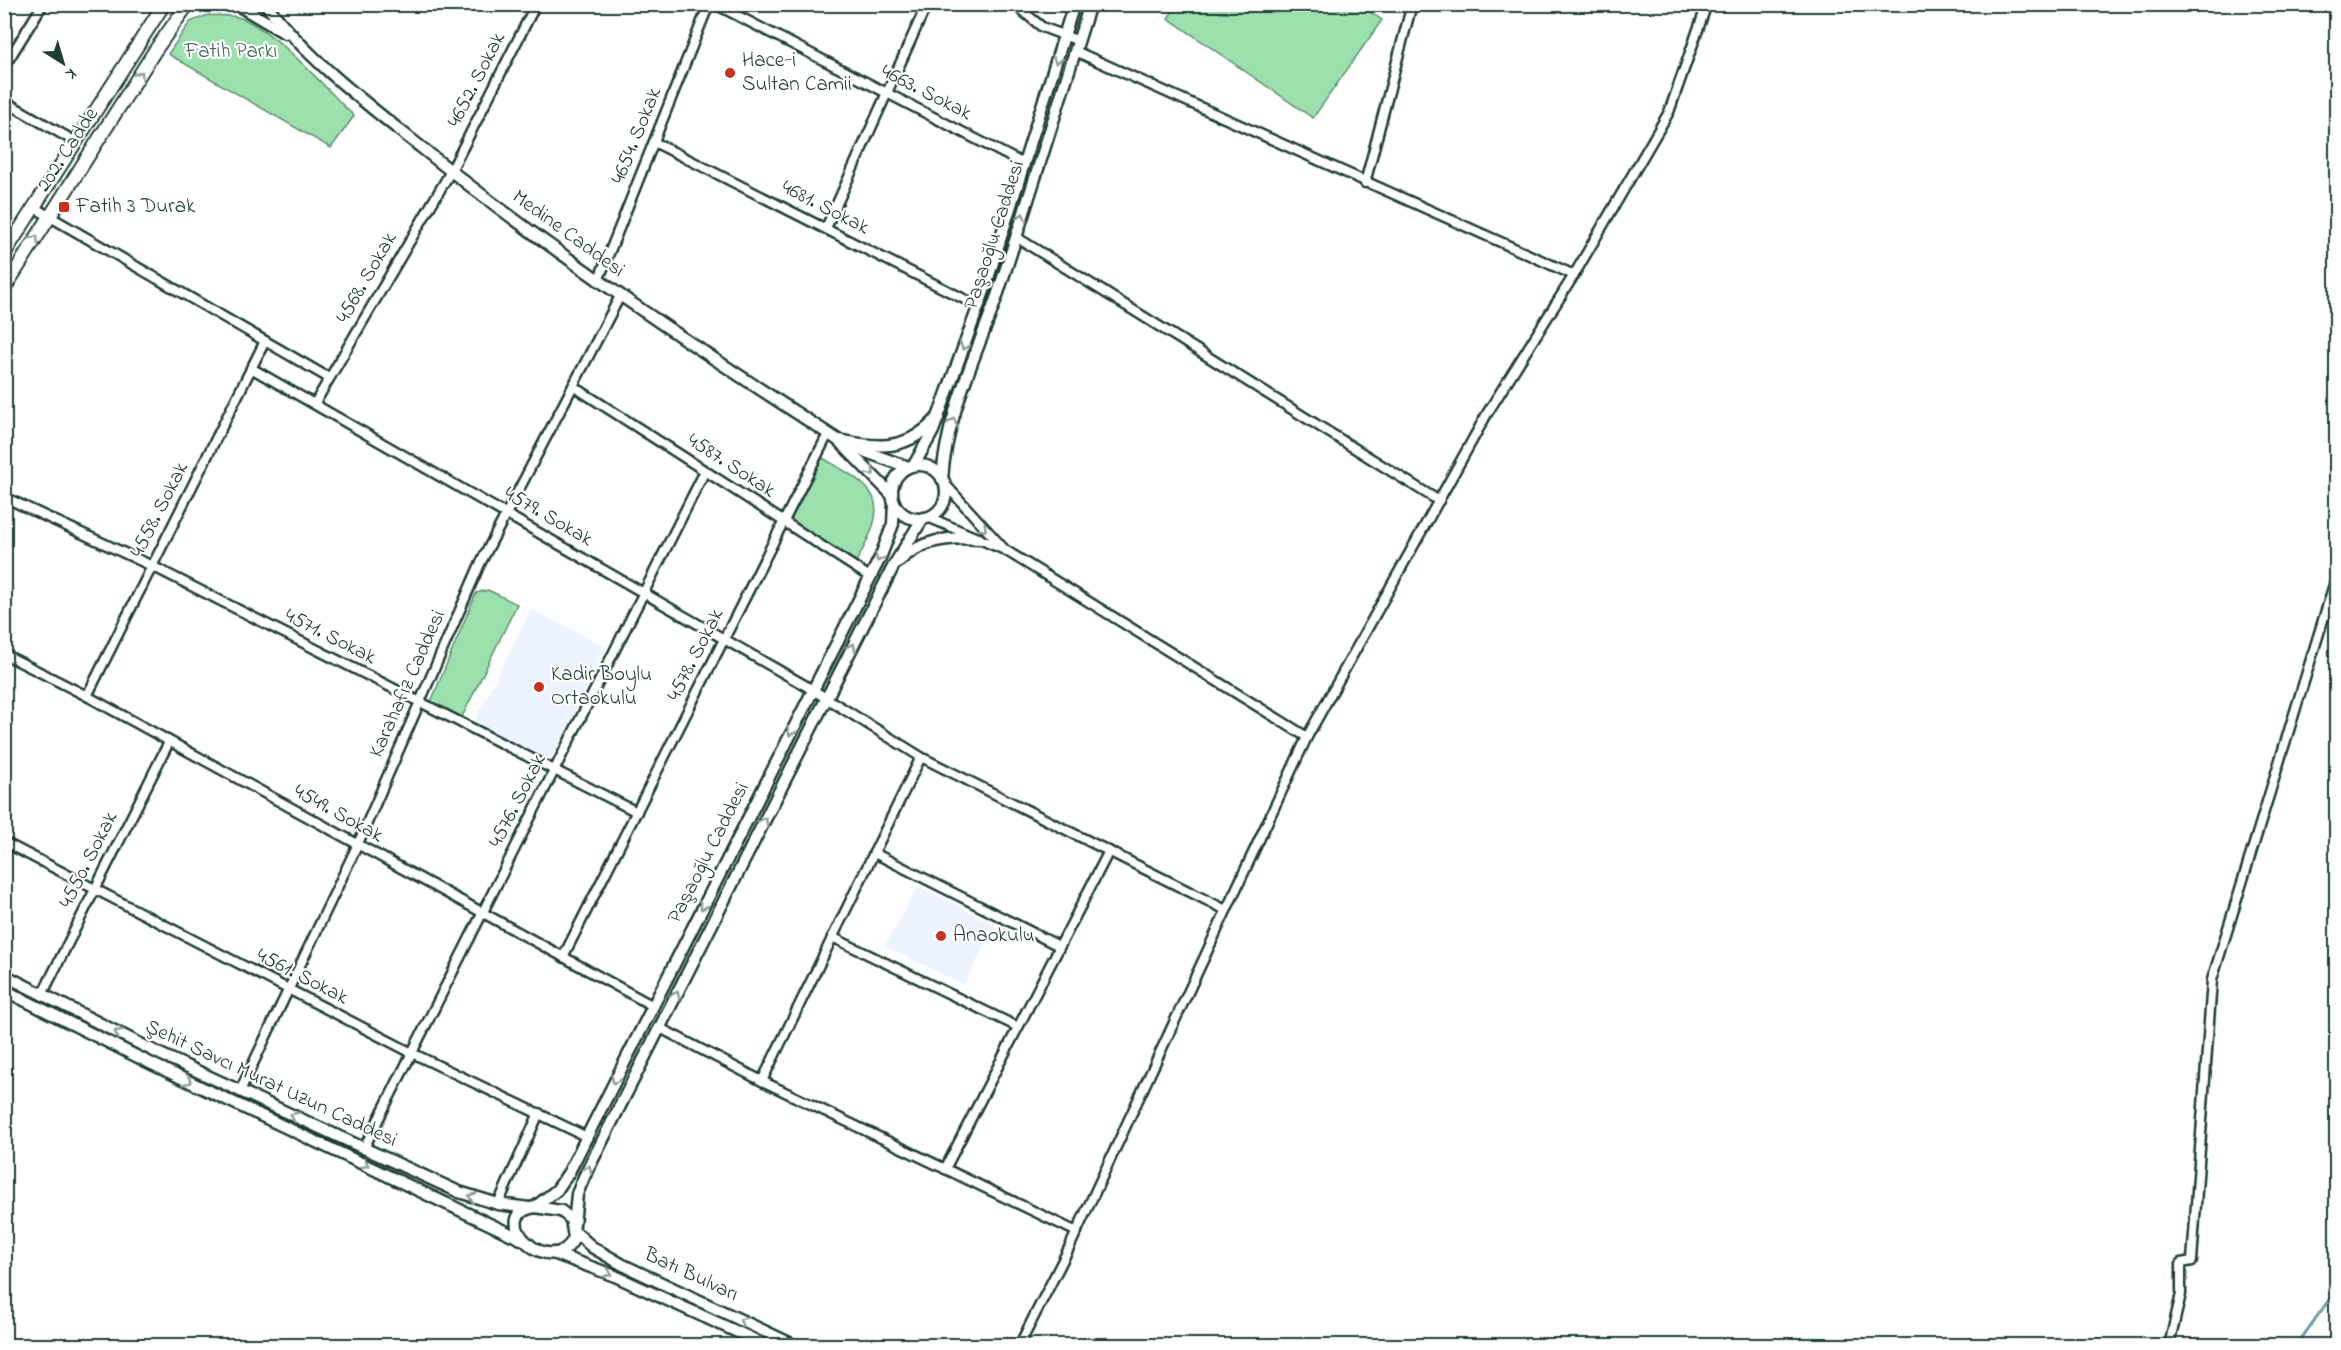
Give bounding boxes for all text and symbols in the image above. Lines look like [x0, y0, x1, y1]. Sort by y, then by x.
street label: 4652. Sokak [440, 26, 514, 133]
north arrow [33, 33, 93, 93]
park label: Fatih Parkı [184, 37, 277, 67]
place label: Hace-i Sultan Camii [742, 46, 852, 100]
one-way arrow [1051, 54, 1064, 65]
street label: 4663. Sokak [875, 57, 978, 129]
text: K [60, 61, 81, 86]
marker: Hace-i Sultan Camii [723, 66, 737, 80]
one-way arrow [133, 70, 144, 81]
street label: 4654. Sokak [604, 83, 670, 189]
street label: 202. Cadde [29, 101, 107, 198]
street label: Paşaoğlu Caddesi [957, 157, 1035, 314]
street label: 4681. Sokak [776, 173, 875, 243]
street label: Medine Caddesi [505, 183, 631, 285]
place label: Fatih 3 Durak [75, 192, 196, 222]
marker: Fatih 3 Durak [57, 200, 71, 214]
one-way arrow [1015, 212, 1027, 223]
street label: 4568. Sokak [329, 226, 406, 329]
one-way arrow [27, 234, 38, 245]
one-way arrow [959, 340, 972, 351]
one-way arrow [945, 417, 958, 428]
street label: 4587. Sokak [681, 426, 782, 506]
street label: 4558. Sokak [123, 456, 197, 563]
one-way arrow [864, 464, 875, 475]
street label: 4579. Sokak [498, 479, 599, 555]
one-way arrow [976, 521, 987, 532]
one-way arrow [875, 552, 887, 563]
street label: 4571. Sokak [279, 601, 382, 673]
street label: 4578. Sokak [660, 603, 732, 706]
street label: Karahafız Caddesi [362, 605, 454, 763]
one-way arrow [845, 643, 857, 654]
place label: Kadir Boylu Ortaokulu [551, 660, 652, 714]
marker: Kadir Boylu Ortaokulu [532, 680, 546, 694]
one-way arrow [787, 726, 799, 737]
street label: 4576. Sokak [482, 748, 555, 853]
street label: 4549. Sokak [288, 777, 389, 851]
street label: Paşaoğlu Caddesi [660, 777, 759, 930]
street label: 4550. Sokak [52, 806, 127, 913]
one-way arrow [757, 817, 768, 828]
one-way arrow [699, 900, 711, 911]
place label: Anaokulu [953, 921, 1035, 951]
marker: Anaokulu [934, 929, 948, 943]
street label: 4561. Sokak [251, 941, 354, 1013]
one-way arrow [669, 991, 680, 1002]
street label: Şehit Savcı Murat Uzun Caddesi [140, 1012, 402, 1156]
one-way arrow [113, 1029, 124, 1041]
one-way arrow [182, 1074, 193, 1086]
one-way arrow [611, 1074, 623, 1085]
one-way arrow [290, 1112, 301, 1124]
one-way arrow [359, 1156, 370, 1168]
one-way arrow [581, 1165, 592, 1175]
one-way arrow [467, 1191, 478, 1204]
street label: Batı Bulvarı [638, 1240, 743, 1310]
one-way arrow [602, 1266, 613, 1278]
one-way arrow [738, 1317, 749, 1329]

